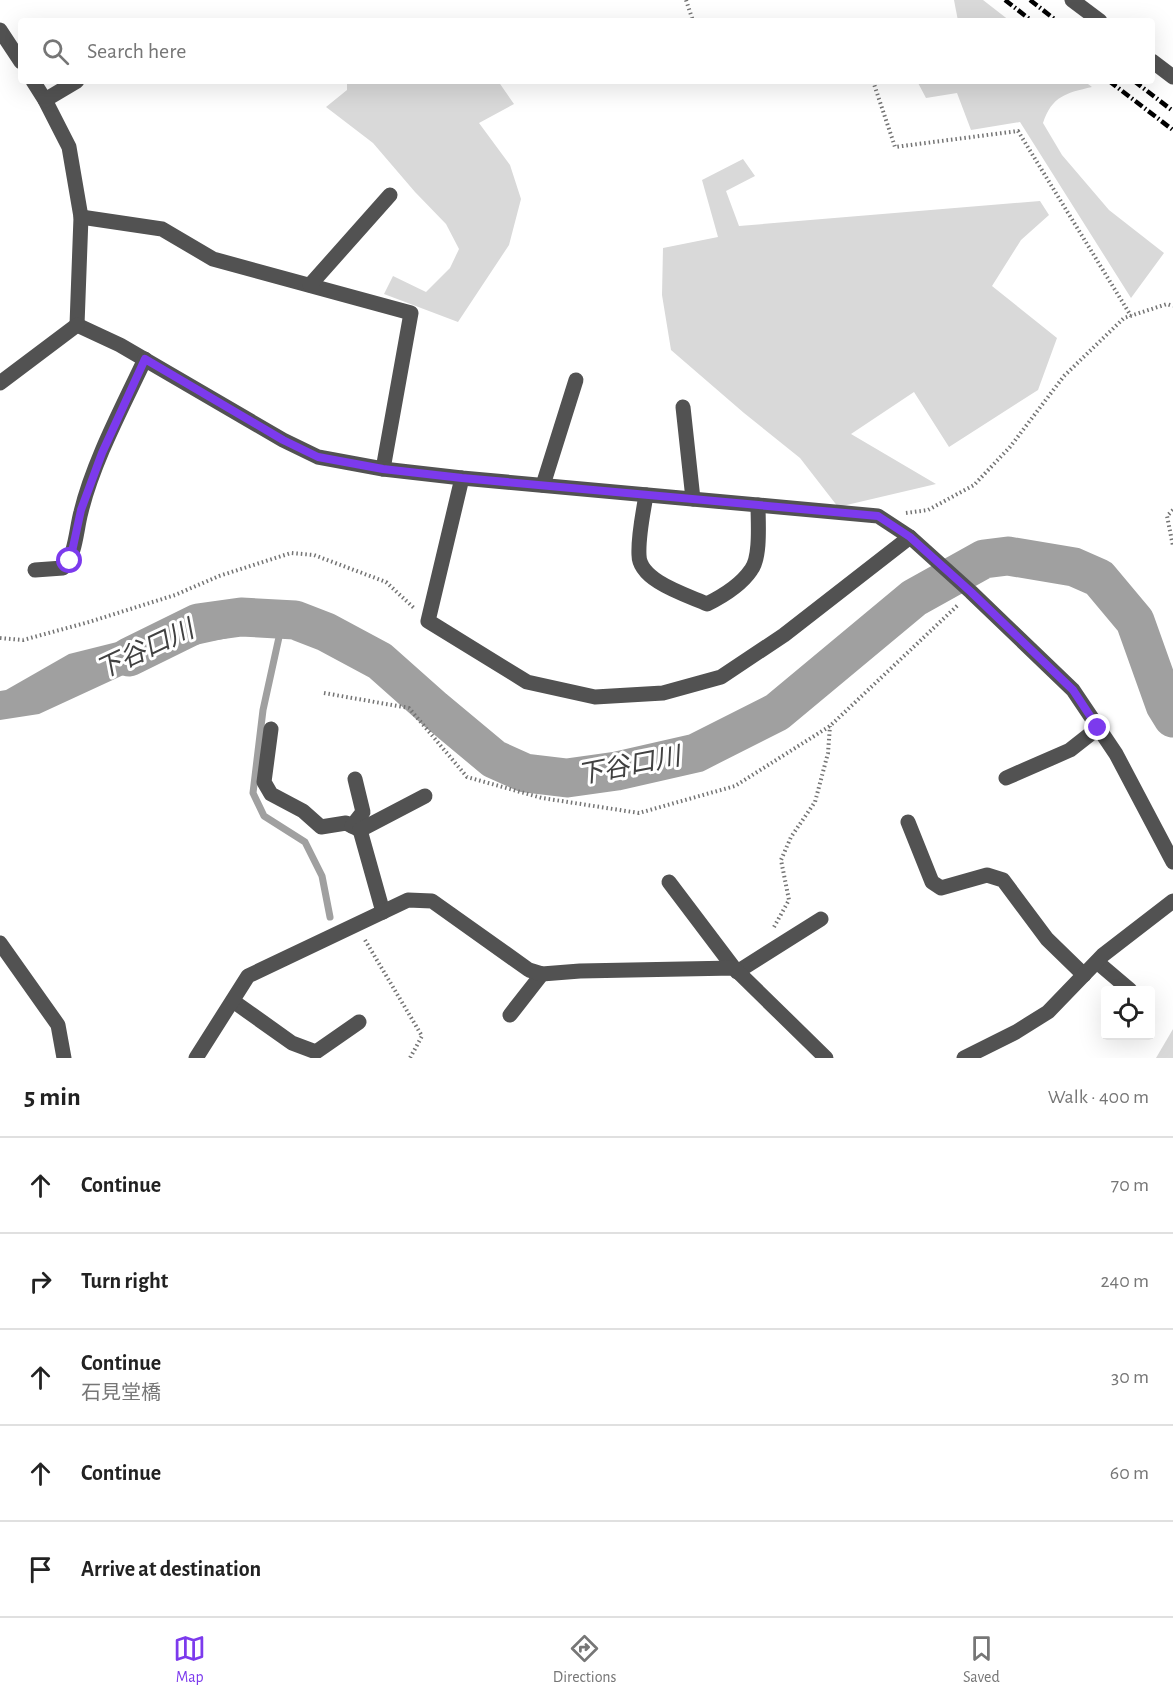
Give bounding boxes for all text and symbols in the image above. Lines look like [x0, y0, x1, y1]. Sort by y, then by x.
search box [18, 18, 1155, 84]
icon: search [39, 35, 72, 68]
text: Search here [87, 40, 186, 62]
route start [56, 547, 82, 573]
water label: 下谷口川 [92, 614, 200, 684]
route end [1084, 714, 1110, 740]
water label: 下谷口川 [575, 742, 685, 789]
map controls [1101, 986, 1155, 1040]
button: locate [1101, 986, 1155, 1040]
text: 5 min [24, 1084, 81, 1110]
text: Walk · 400 m [1048, 1087, 1149, 1107]
icon: ahead [24, 1169, 57, 1202]
text: Continue [81, 1174, 161, 1196]
text: 70 m [1111, 1175, 1149, 1195]
icon: right [24, 1265, 57, 1298]
text: Turn right [81, 1270, 168, 1292]
text: 240 m [1100, 1271, 1149, 1291]
text: Continue [81, 1352, 161, 1374]
icon: ahead [24, 1361, 57, 1394]
text: 30 m [1111, 1367, 1149, 1387]
text: 石見堂橋 [81, 1383, 161, 1403]
icon: ahead [24, 1457, 57, 1490]
text: Continue [81, 1462, 161, 1484]
text: 60 m [1110, 1463, 1149, 1483]
icon: arrive [24, 1553, 57, 1586]
text: Arrive at destination [81, 1558, 261, 1580]
tab: Map [173, 1632, 206, 1687]
tab: Directions [553, 1632, 617, 1687]
tab: Saved [963, 1632, 1000, 1687]

